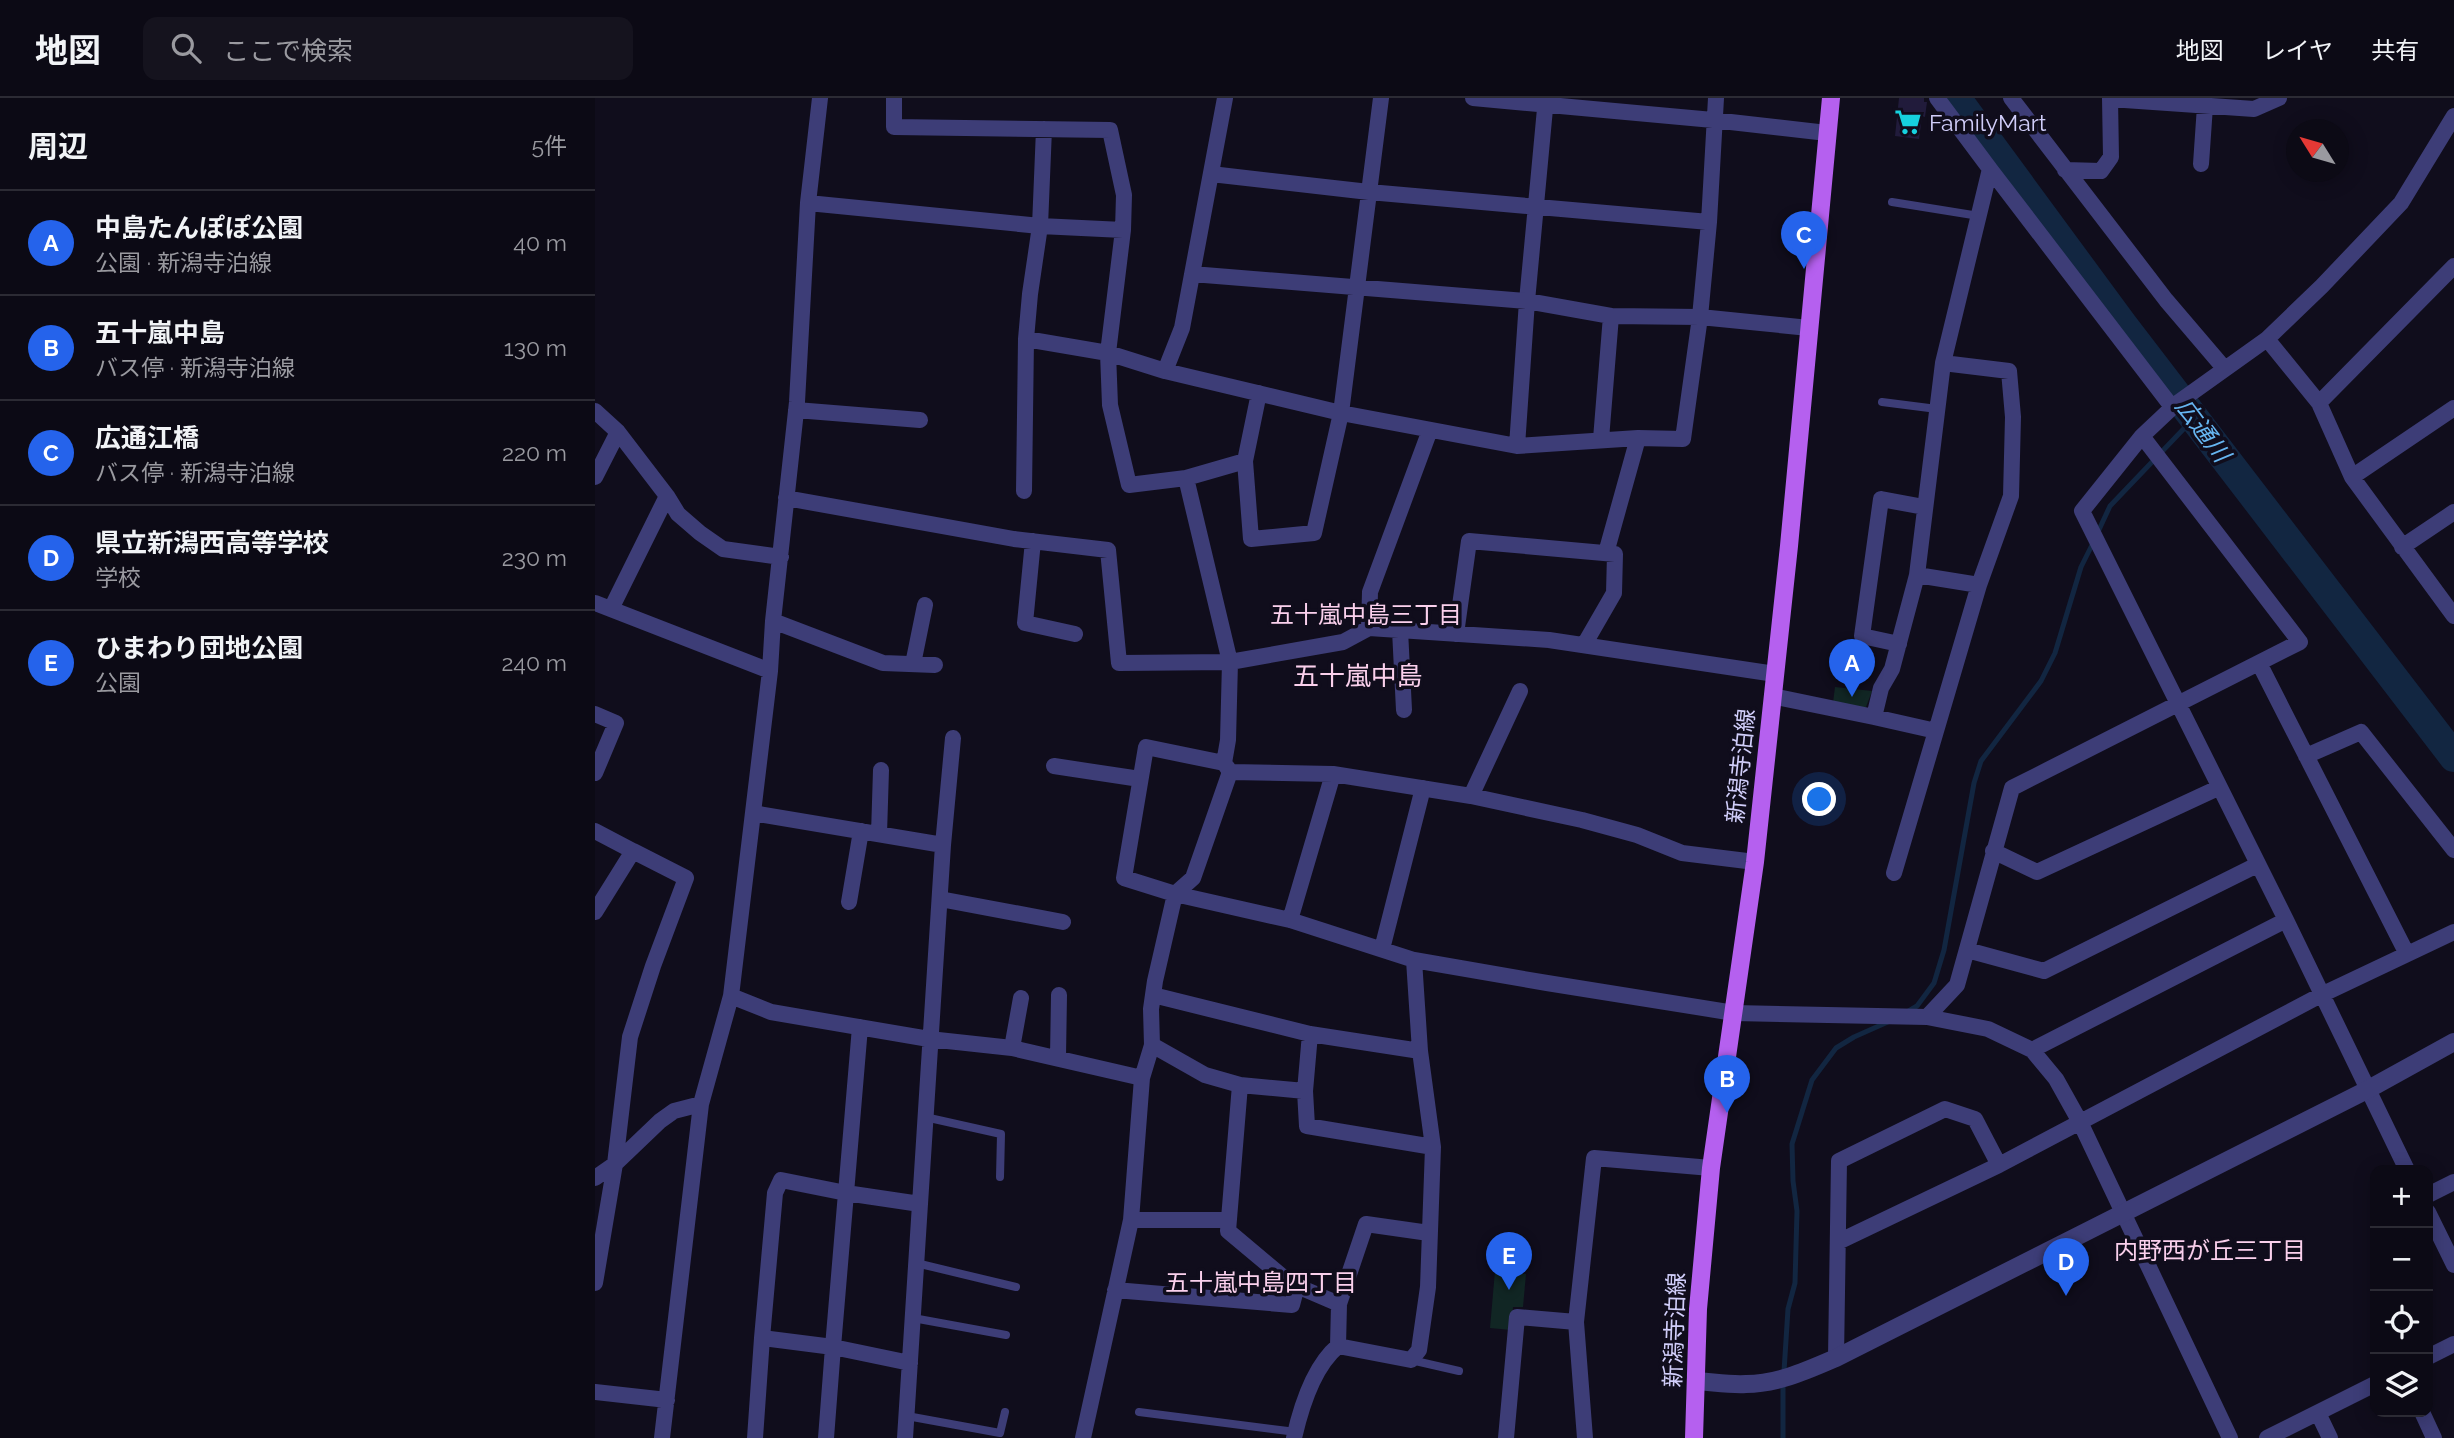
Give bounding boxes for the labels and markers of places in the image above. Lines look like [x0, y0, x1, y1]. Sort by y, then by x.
supermarket icon: FamilyMart [1893, 107, 1923, 137]
place label: FamilyMart [1929, 109, 2047, 136]
pin: C [1781, 211, 1827, 269]
pin: A [1829, 639, 1875, 697]
pin: B [1704, 1055, 1750, 1113]
pin: E [1486, 1232, 1532, 1290]
pin: D [2043, 1238, 2089, 1296]

